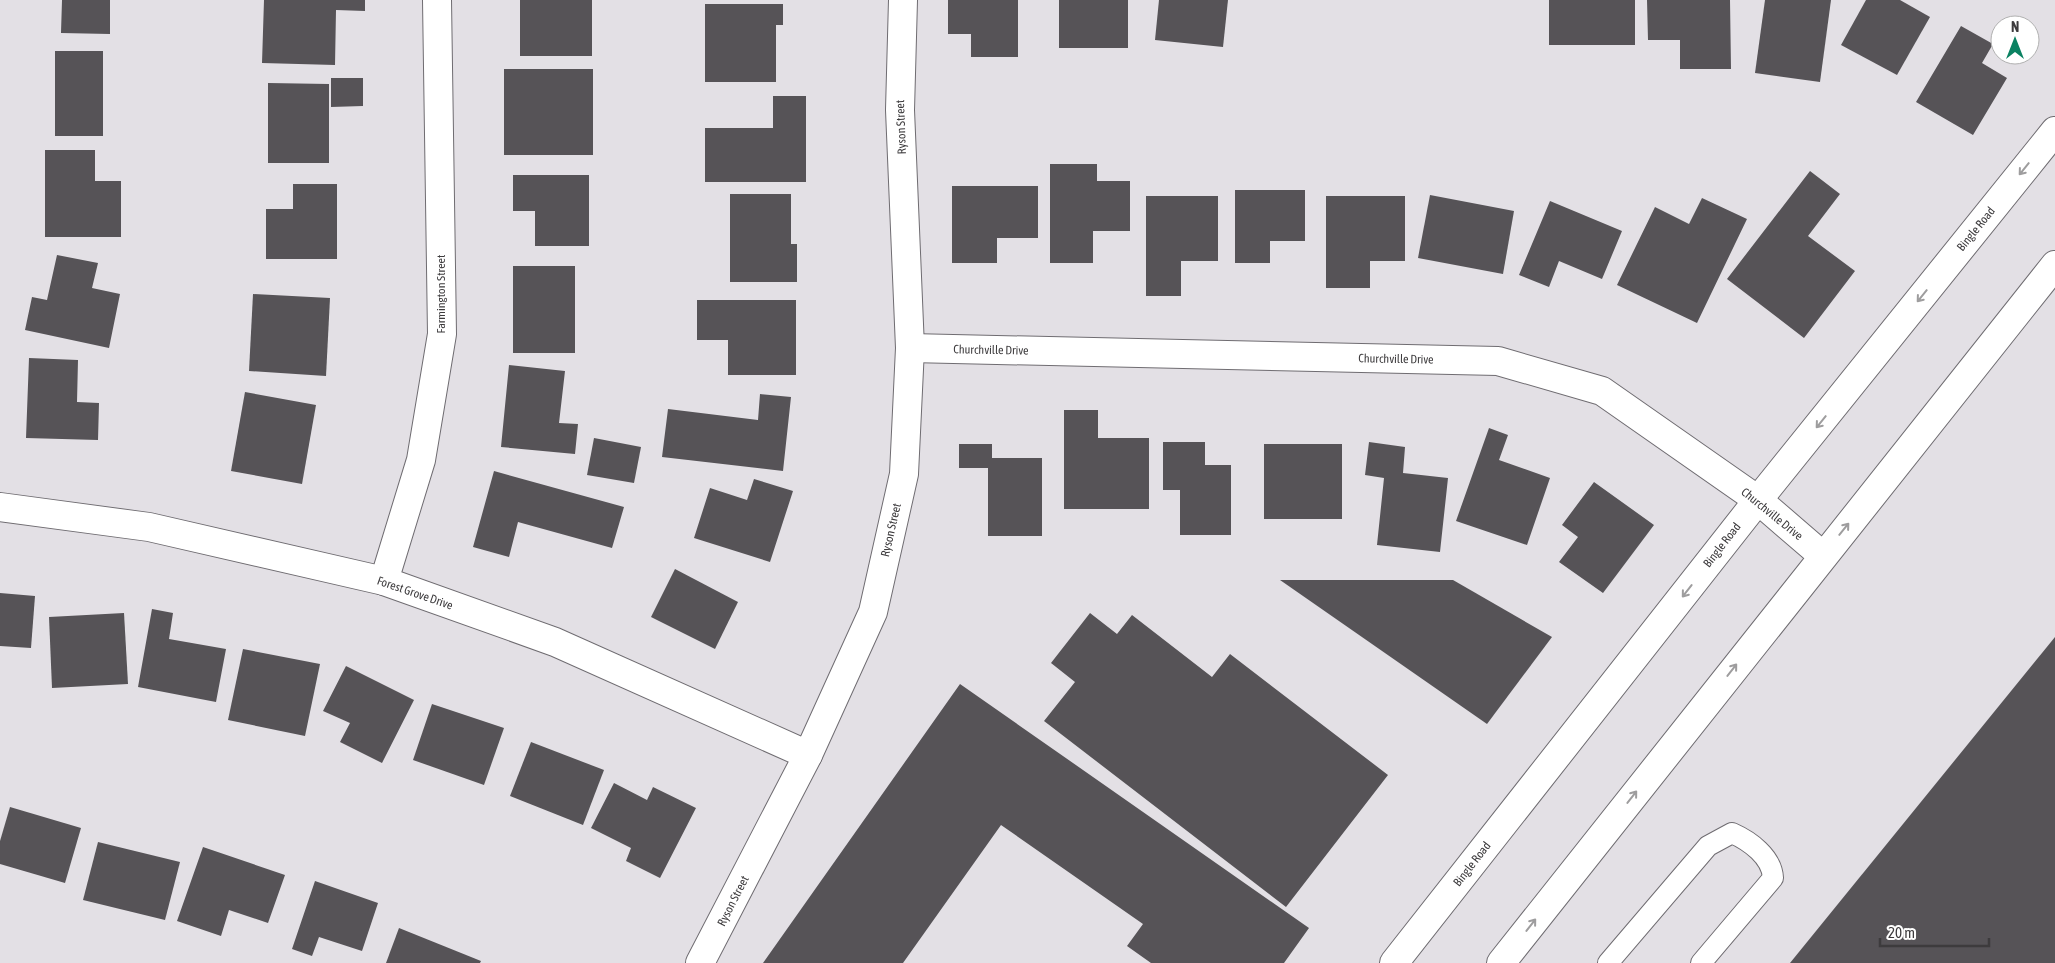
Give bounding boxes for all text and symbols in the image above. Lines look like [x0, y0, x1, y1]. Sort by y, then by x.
north arrow [1990, 15, 2040, 65]
text: N [2011, 19, 2019, 35]
street label: Ryson Street [893, 99, 909, 155]
one-way arrow [2019, 162, 2030, 175]
street label: Bingle Road [1954, 204, 1998, 254]
street label: Farmington Street [434, 254, 448, 333]
one-way arrow [1917, 289, 1928, 302]
street label: Churchville Drive [953, 342, 1029, 358]
street label: Churchville Drive [1358, 351, 1434, 367]
one-way arrow [1815, 415, 1826, 428]
street label: Churchville Drive [1738, 485, 1806, 543]
street label: Ryson Street [878, 501, 904, 558]
street label: Bingle Road [1700, 520, 1744, 570]
one-way arrow [1839, 523, 1850, 536]
street label: Forest Grove Drive [375, 573, 455, 613]
one-way arrow [1682, 584, 1693, 597]
one-way arrow [1727, 664, 1738, 677]
one-way arrow [1626, 791, 1637, 804]
street label: Bingle Road [1450, 839, 1494, 889]
street label: Ryson Street [714, 873, 752, 929]
scale bar [1880, 916, 1989, 948]
one-way arrow [1525, 919, 1536, 932]
text: 20 m [1888, 924, 1915, 941]

